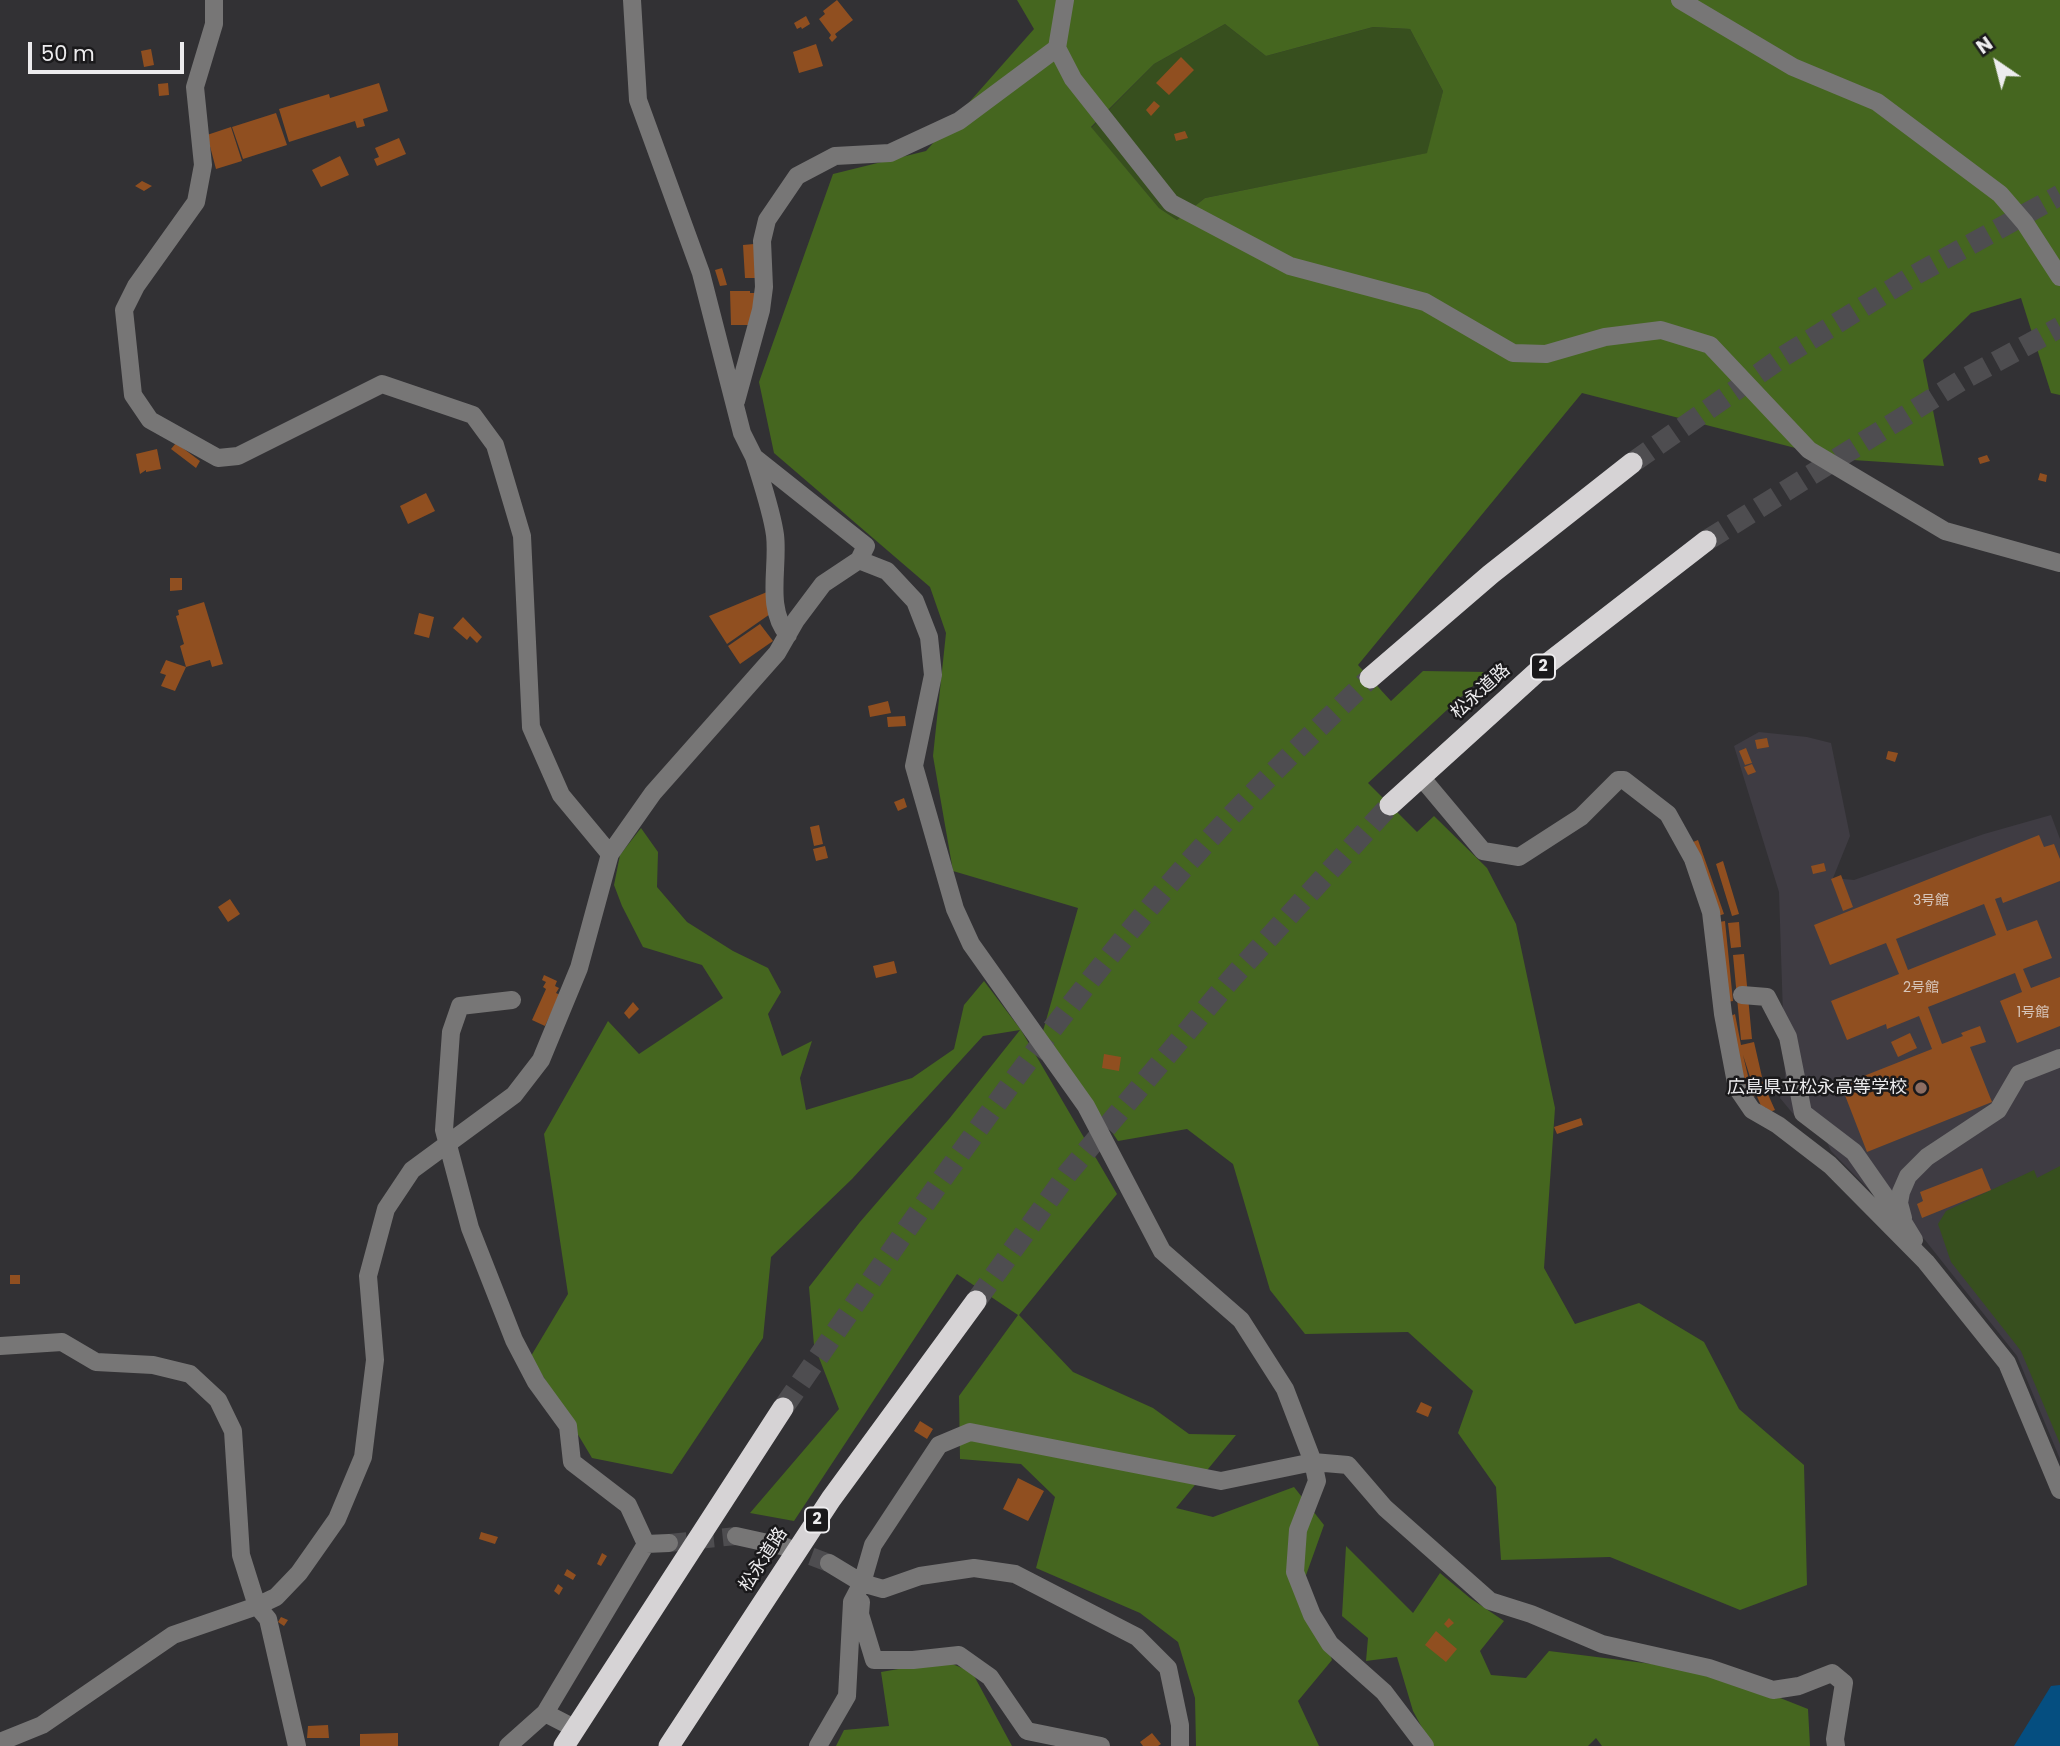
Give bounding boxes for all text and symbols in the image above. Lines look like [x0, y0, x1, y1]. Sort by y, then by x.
scale bar [32, 28, 187, 72]
north arrow [1962, 28, 2032, 98]
text: N [1971, 30, 1998, 61]
text: 50 m [41, 39, 95, 68]
road number: 2 [1531, 654, 1555, 680]
street label: 松永道路 [1447, 660, 1515, 724]
house number: 3号館 [1913, 893, 1949, 909]
house number: 2号館 [1903, 980, 1939, 996]
house number: 1号館 [2017, 1005, 2049, 1021]
place label: 広島県立松永高等学校 [1727, 1077, 1907, 1099]
marker: 広島県立松永高等学校 [1913, 1080, 1929, 1096]
road number: 2 [805, 1508, 829, 1532]
street label: 松永道路 [735, 1524, 793, 1596]

